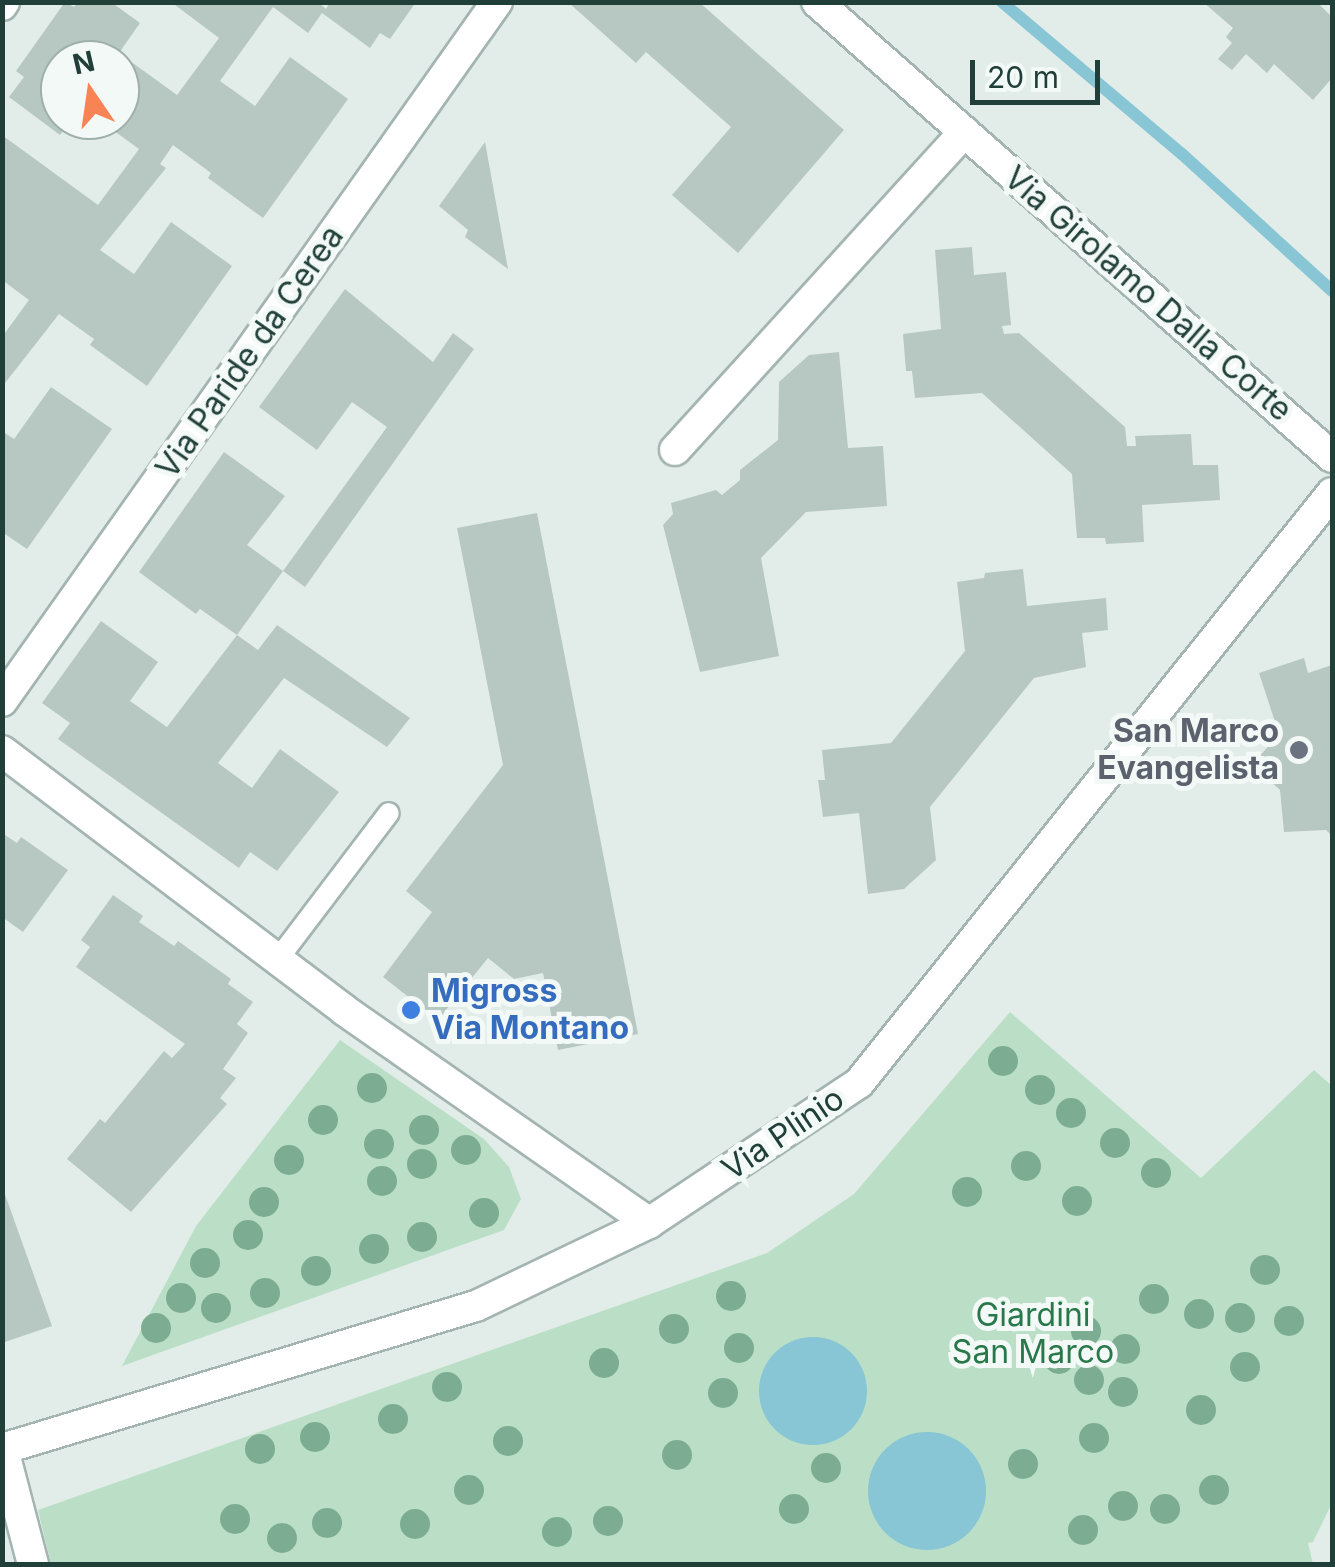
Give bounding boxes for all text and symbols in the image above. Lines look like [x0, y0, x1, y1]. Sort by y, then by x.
north arrow [40, 40, 140, 140]
scale bar [975, 40, 1105, 102]
text: N [69, 44, 98, 82]
text: 20 m [987, 59, 1059, 95]
street label: Via Girolamo Dalla Corte [996, 159, 1300, 429]
street label: Via Paride da Cerea [148, 218, 352, 486]
place label: San Marco Evangelista [1097, 713, 1279, 788]
marker: San Marco Evangelista [1288, 739, 1310, 761]
place label: Migross Via Montano [431, 973, 629, 1048]
marker: Migross Via Montano [400, 999, 422, 1021]
street label: Via Plinio [715, 1079, 851, 1189]
park label: Giardini San Marco [952, 1297, 1114, 1372]

